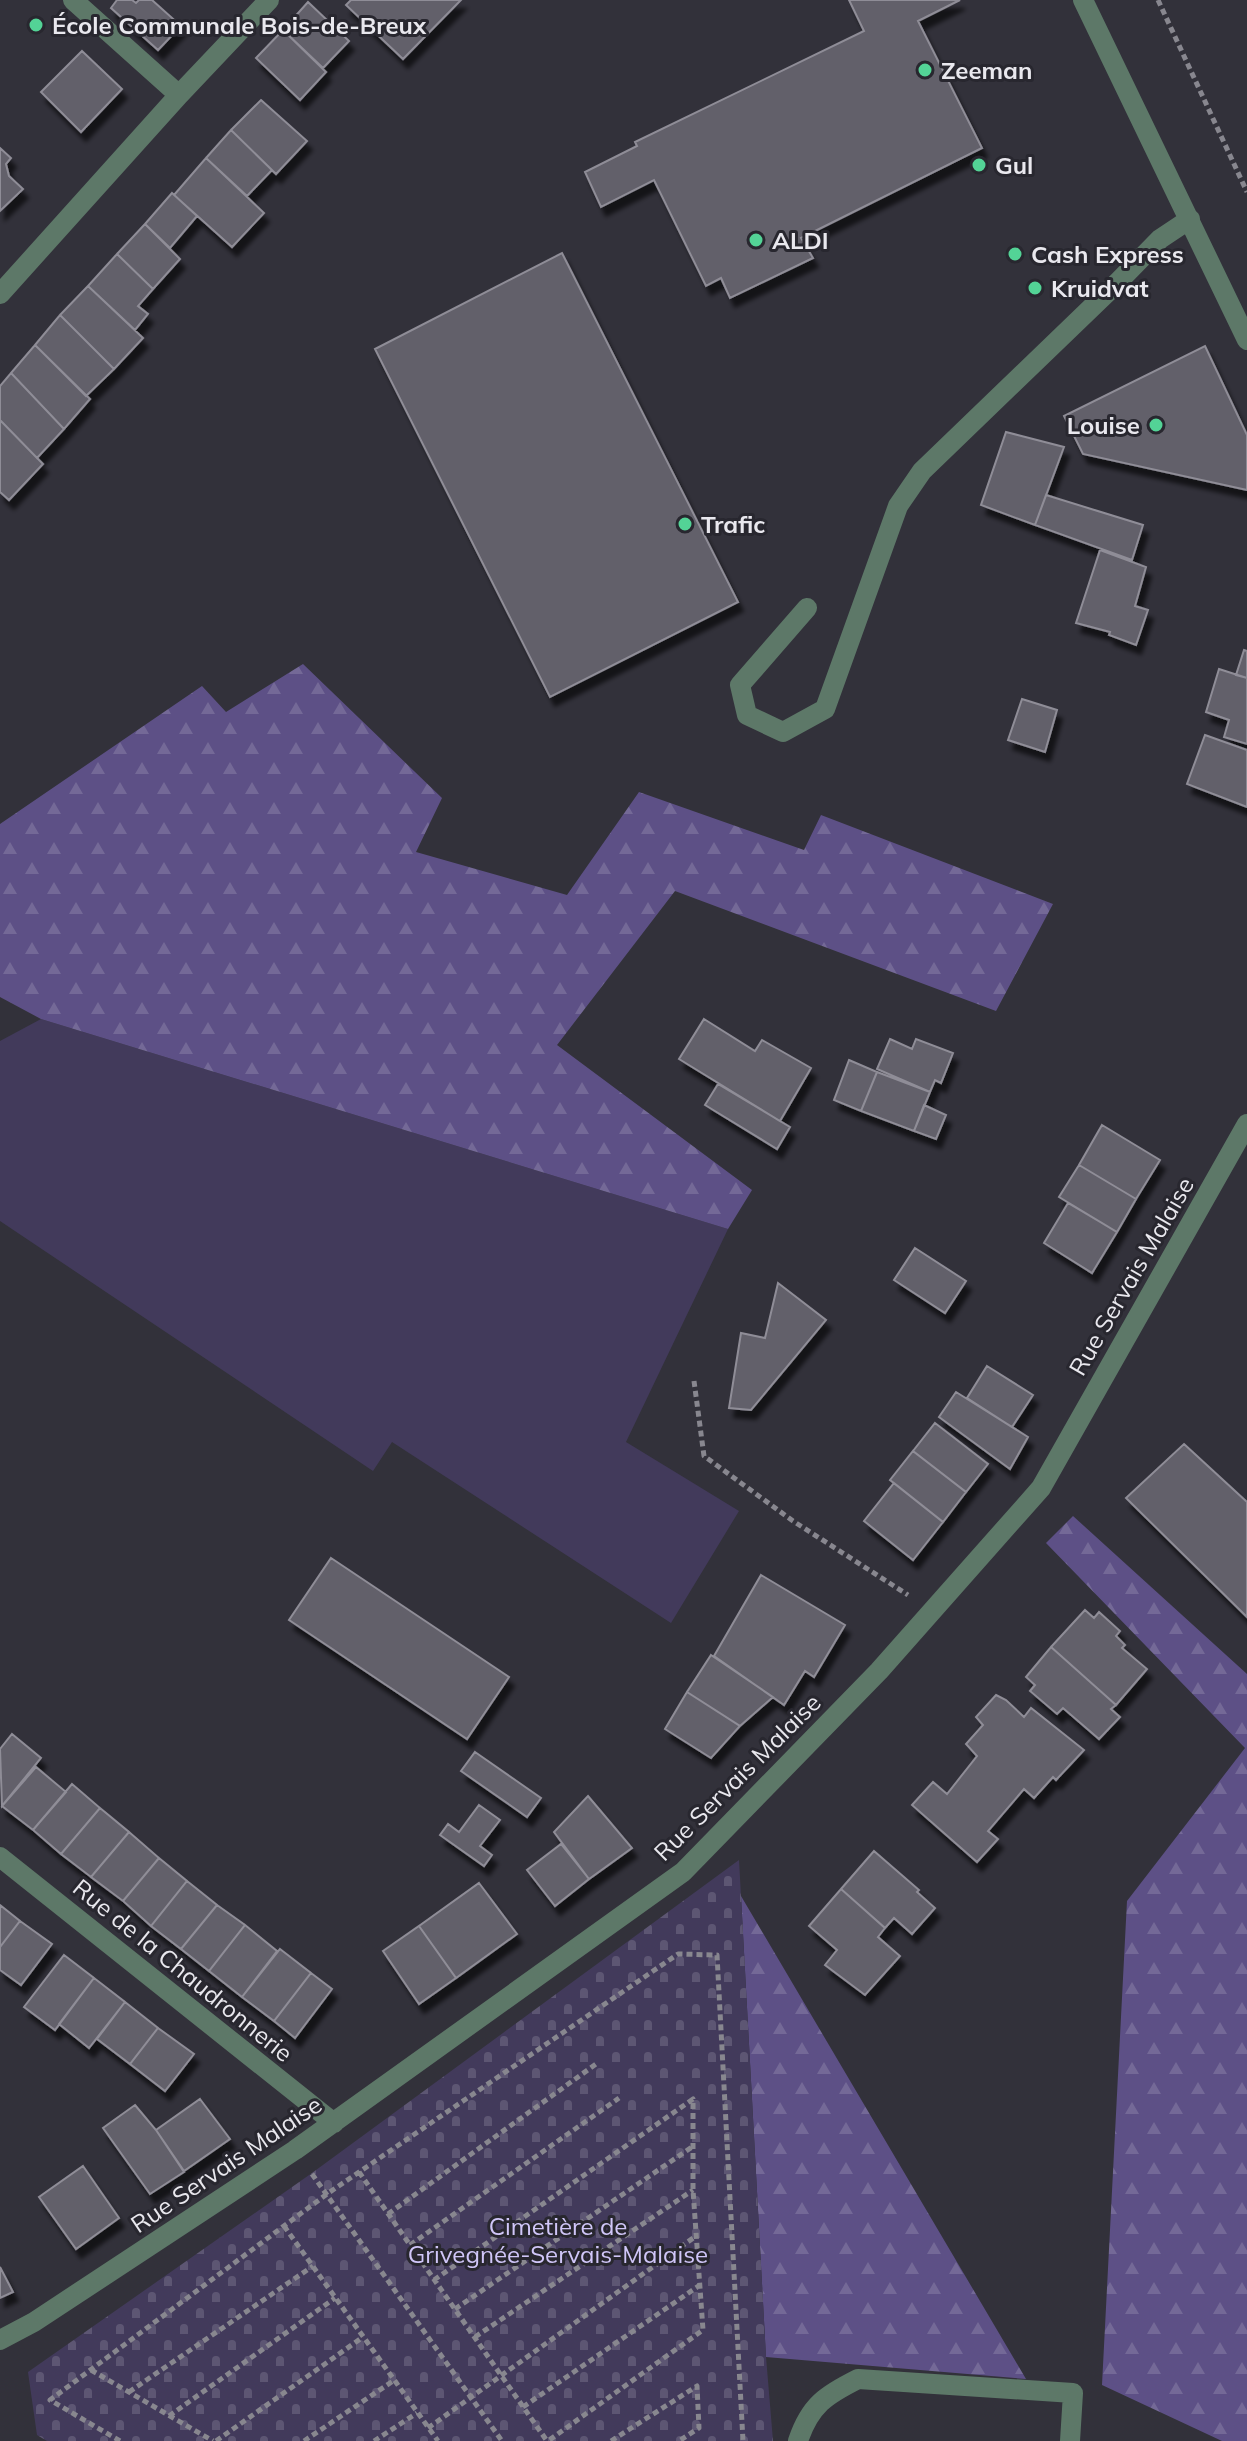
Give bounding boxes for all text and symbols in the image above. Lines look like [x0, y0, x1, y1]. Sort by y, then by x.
place label: École Communale Bois-de-Breux [52, 10, 427, 40]
marker: École Communale Bois-de-Breux [27, 16, 45, 34]
place label: Zeeman [941, 55, 1032, 85]
marker: Zeeman [916, 61, 934, 79]
place label: Gul [995, 150, 1033, 180]
marker: Gul [970, 156, 988, 174]
place label: ALDI [772, 225, 829, 255]
marker: ALDI [747, 231, 765, 249]
place label: Cash Express [1031, 239, 1184, 269]
marker: Cash Express [1006, 245, 1024, 263]
place label: Kruidvat [1051, 273, 1149, 303]
marker: Kruidvat [1026, 279, 1044, 297]
place label: Louise [1067, 410, 1140, 440]
marker: Louise [1147, 416, 1165, 434]
place label: Trafic [701, 509, 765, 539]
marker: Trafic [676, 515, 694, 533]
street label: Rue Servais Malaise [1062, 1172, 1200, 1380]
street label: Rue Servais Malaise [647, 1687, 827, 1867]
street label: Rue de la Chaudronnerie [67, 1872, 299, 2068]
street label: Rue Servais Malaise [125, 2089, 327, 2239]
park label: Cimetière de Grivegnée-Servais-Malaise [408, 2211, 708, 2269]

